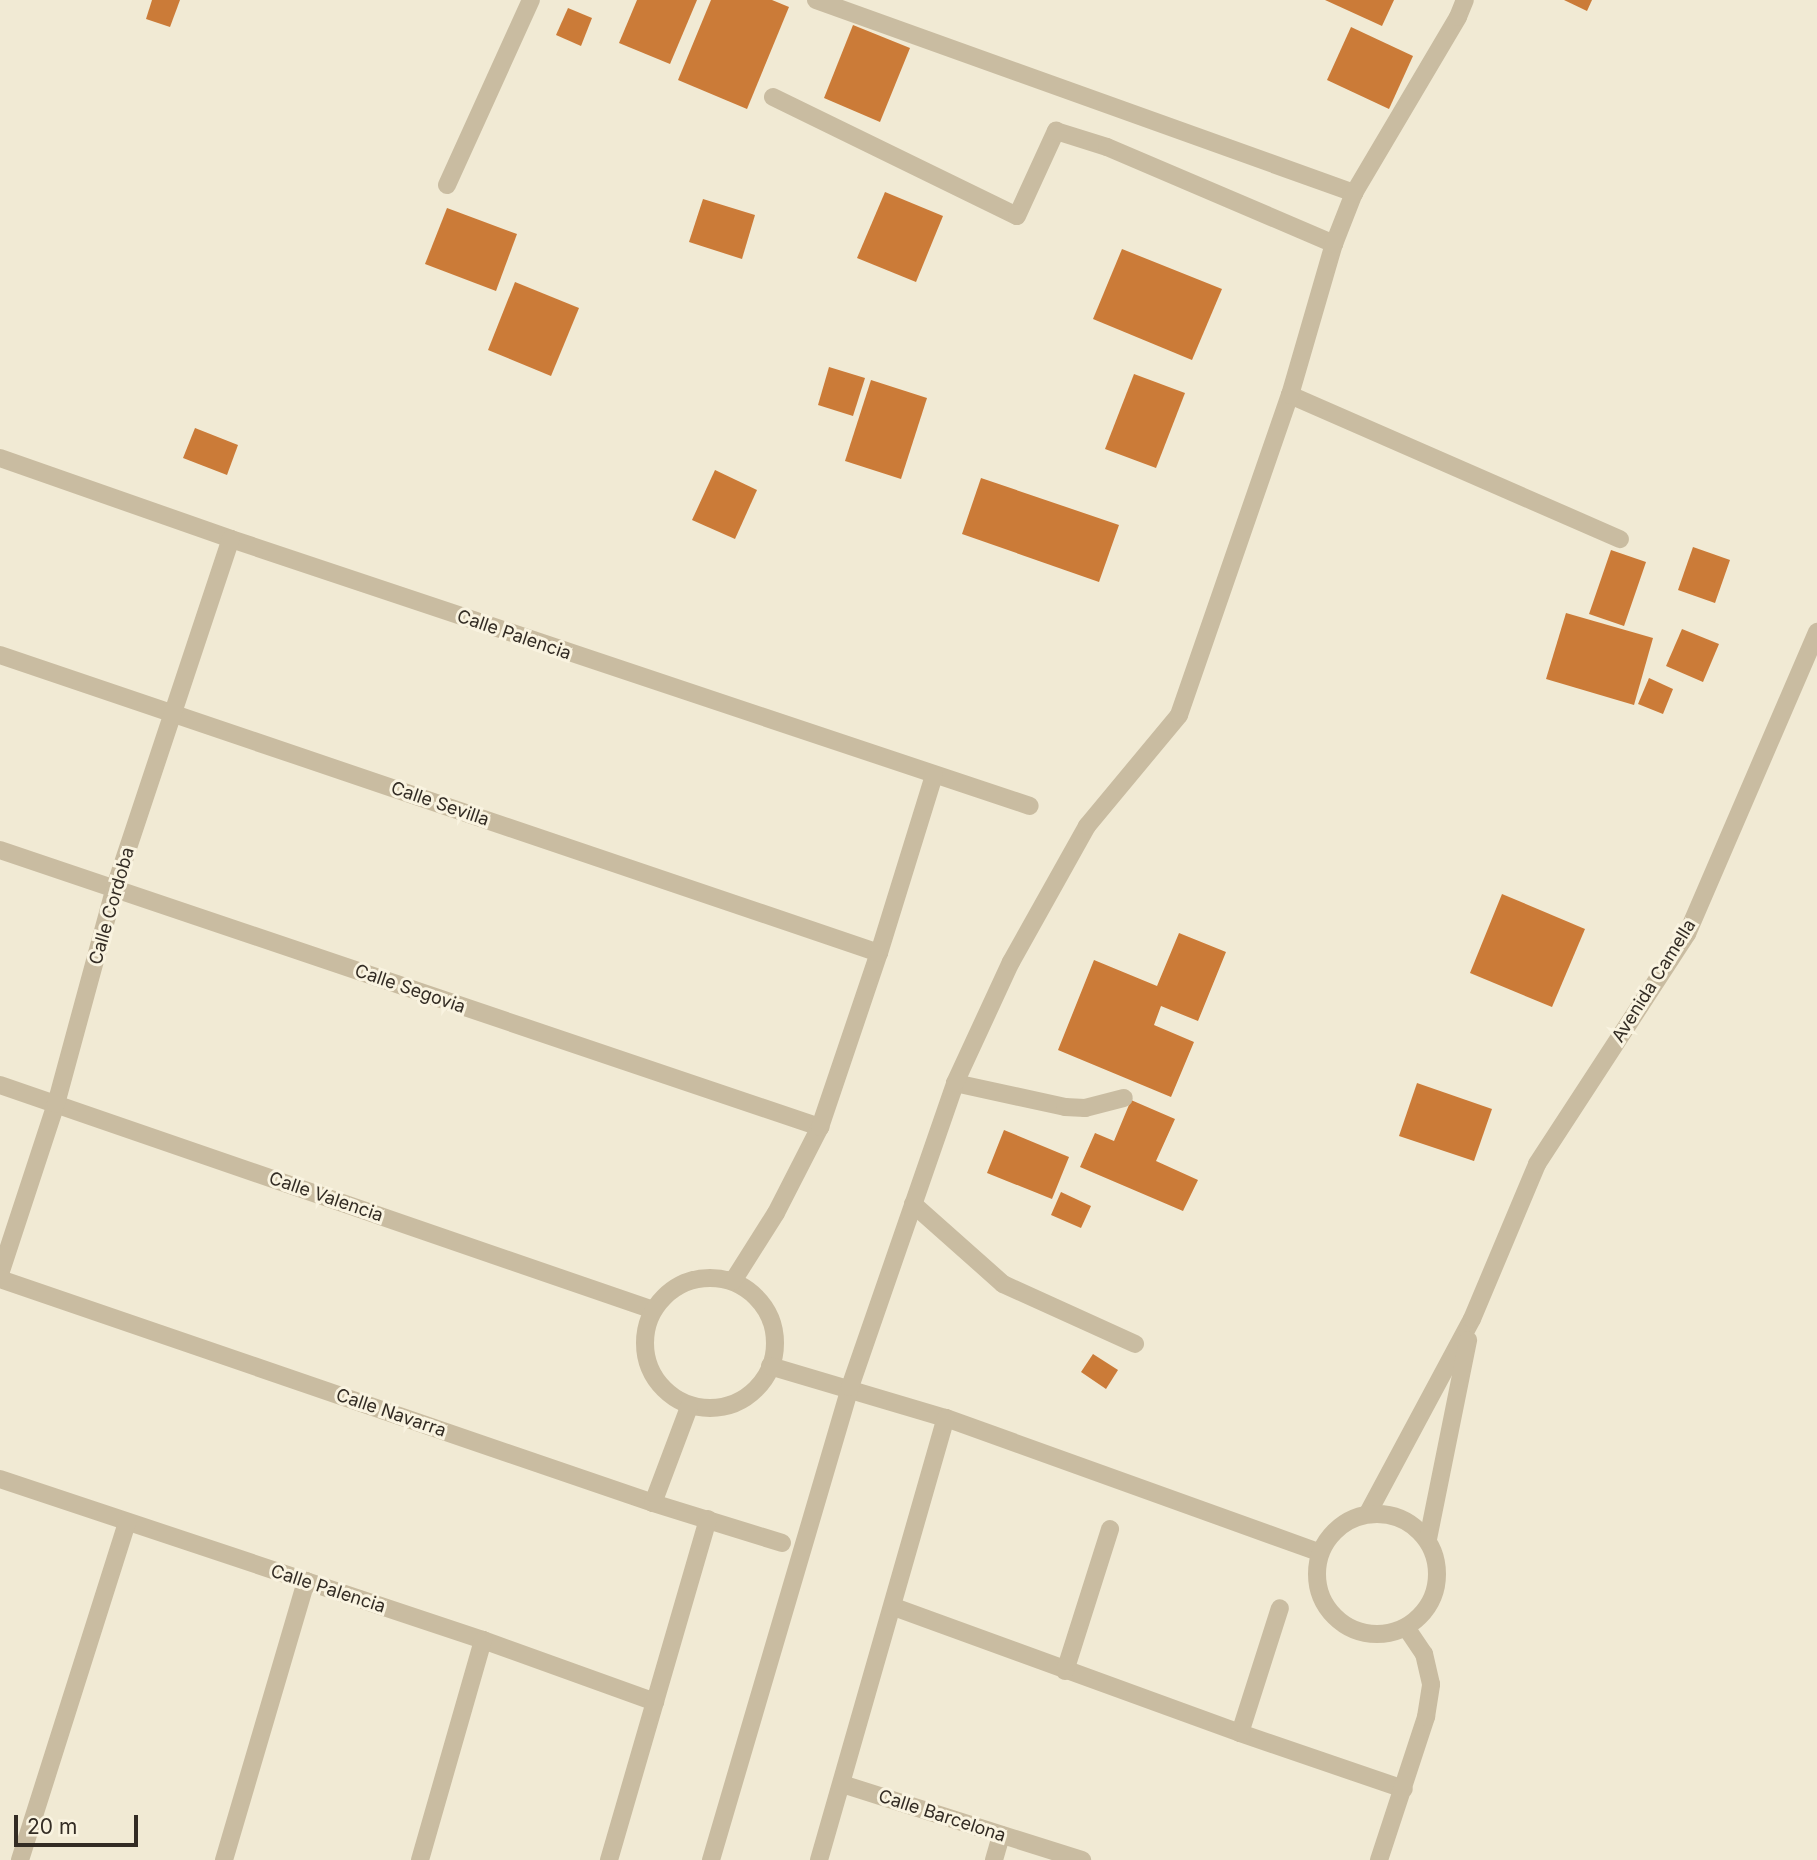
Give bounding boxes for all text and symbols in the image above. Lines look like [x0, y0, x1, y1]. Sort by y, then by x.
street label: Calle Palencia [454, 605, 574, 665]
street label: Calle Sevilla [388, 777, 492, 831]
street label: Calle Cordoba [85, 845, 139, 967]
street label: Avenida Camella [1607, 915, 1701, 1047]
street label: Calle Segovia [352, 960, 468, 1018]
street label: Calle Valencia [266, 1167, 386, 1227]
street label: Calle Navarra [333, 1384, 449, 1442]
street label: Calle Palencia [268, 1560, 388, 1618]
street label: Calle Barcelona [876, 1785, 1008, 1847]
scale bar [18, 1800, 142, 1844]
text: 20 m [27, 1814, 77, 1839]

